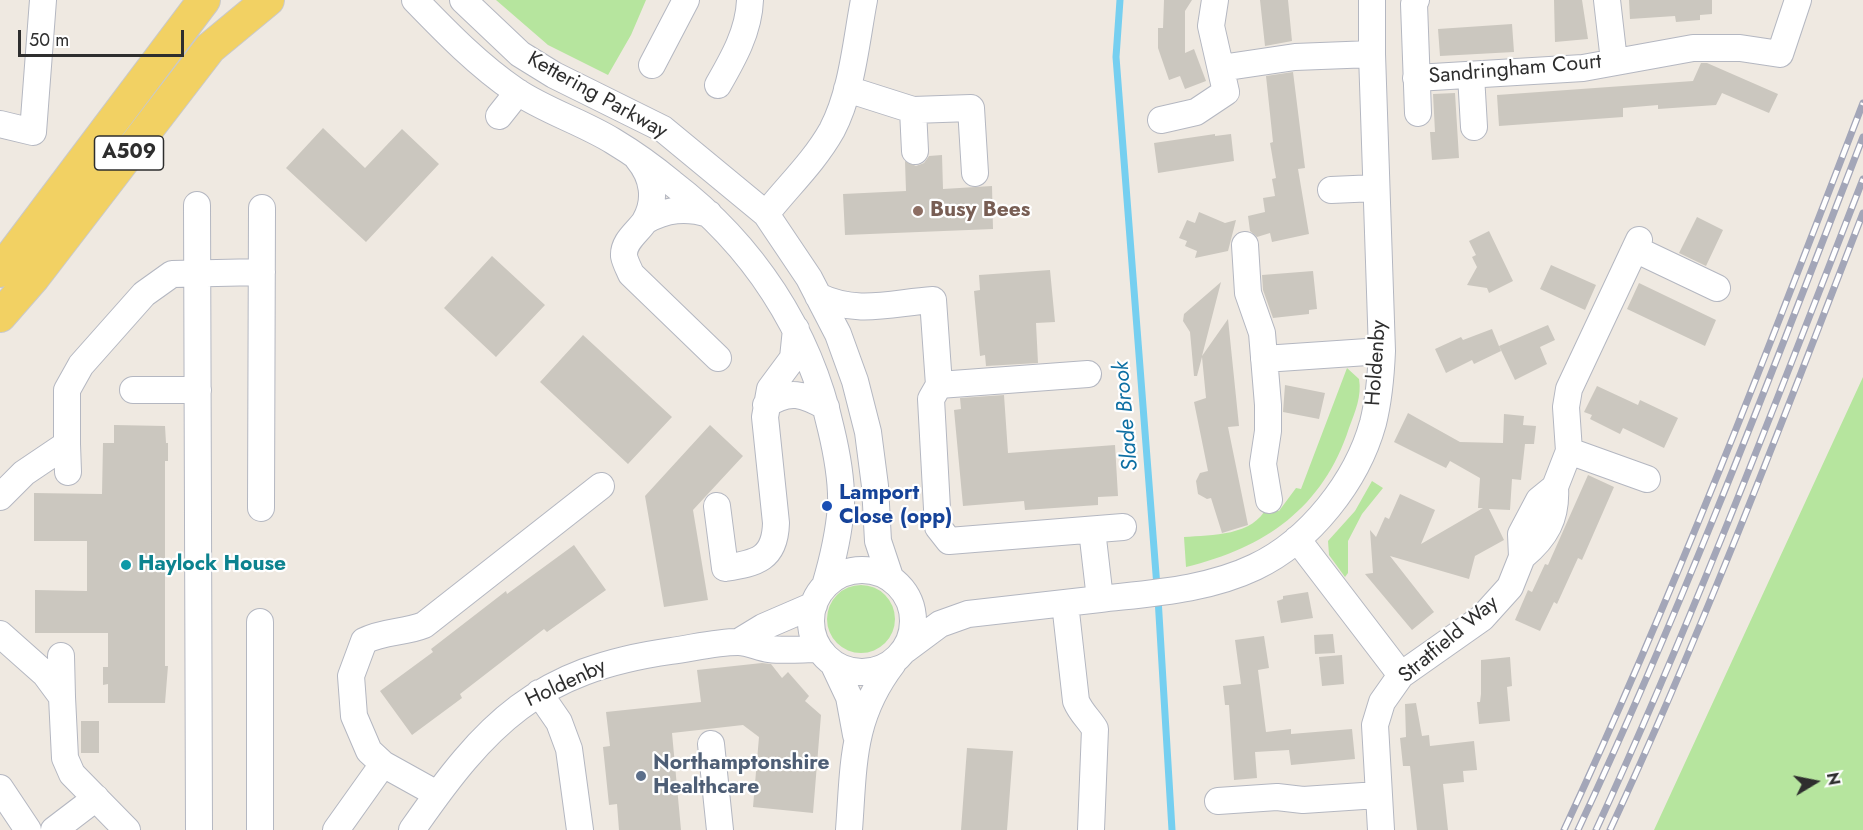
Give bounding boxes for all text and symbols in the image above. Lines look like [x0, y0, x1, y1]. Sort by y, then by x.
scale bar [21, 18, 188, 56]
text: 50 m [29, 27, 69, 53]
street label: Kettering Parkway [523, 47, 671, 145]
street label: Sandringham Court [1428, 50, 1602, 90]
road number: A509 [94, 136, 164, 170]
place label: Busy Bees [930, 198, 1030, 224]
marker: Busy Bees [911, 204, 925, 218]
street label: Holdenby [1361, 319, 1393, 407]
water label: Slade Brook [1109, 360, 1145, 472]
place label: Lamport Close (opp) [839, 481, 952, 531]
marker: Lamport Close (opp) [820, 499, 834, 513]
place label: Haylock House [138, 552, 286, 578]
marker: Haylock House [119, 558, 133, 572]
street label: Stratfield Way [1394, 591, 1504, 689]
street label: Holdenby [522, 654, 610, 714]
place label: Northamptonshire Healthcare [653, 751, 830, 801]
north arrow [1785, 752, 1845, 812]
marker: Northamptonshire Healthcare [634, 769, 648, 783]
text: N [1821, 771, 1846, 787]

